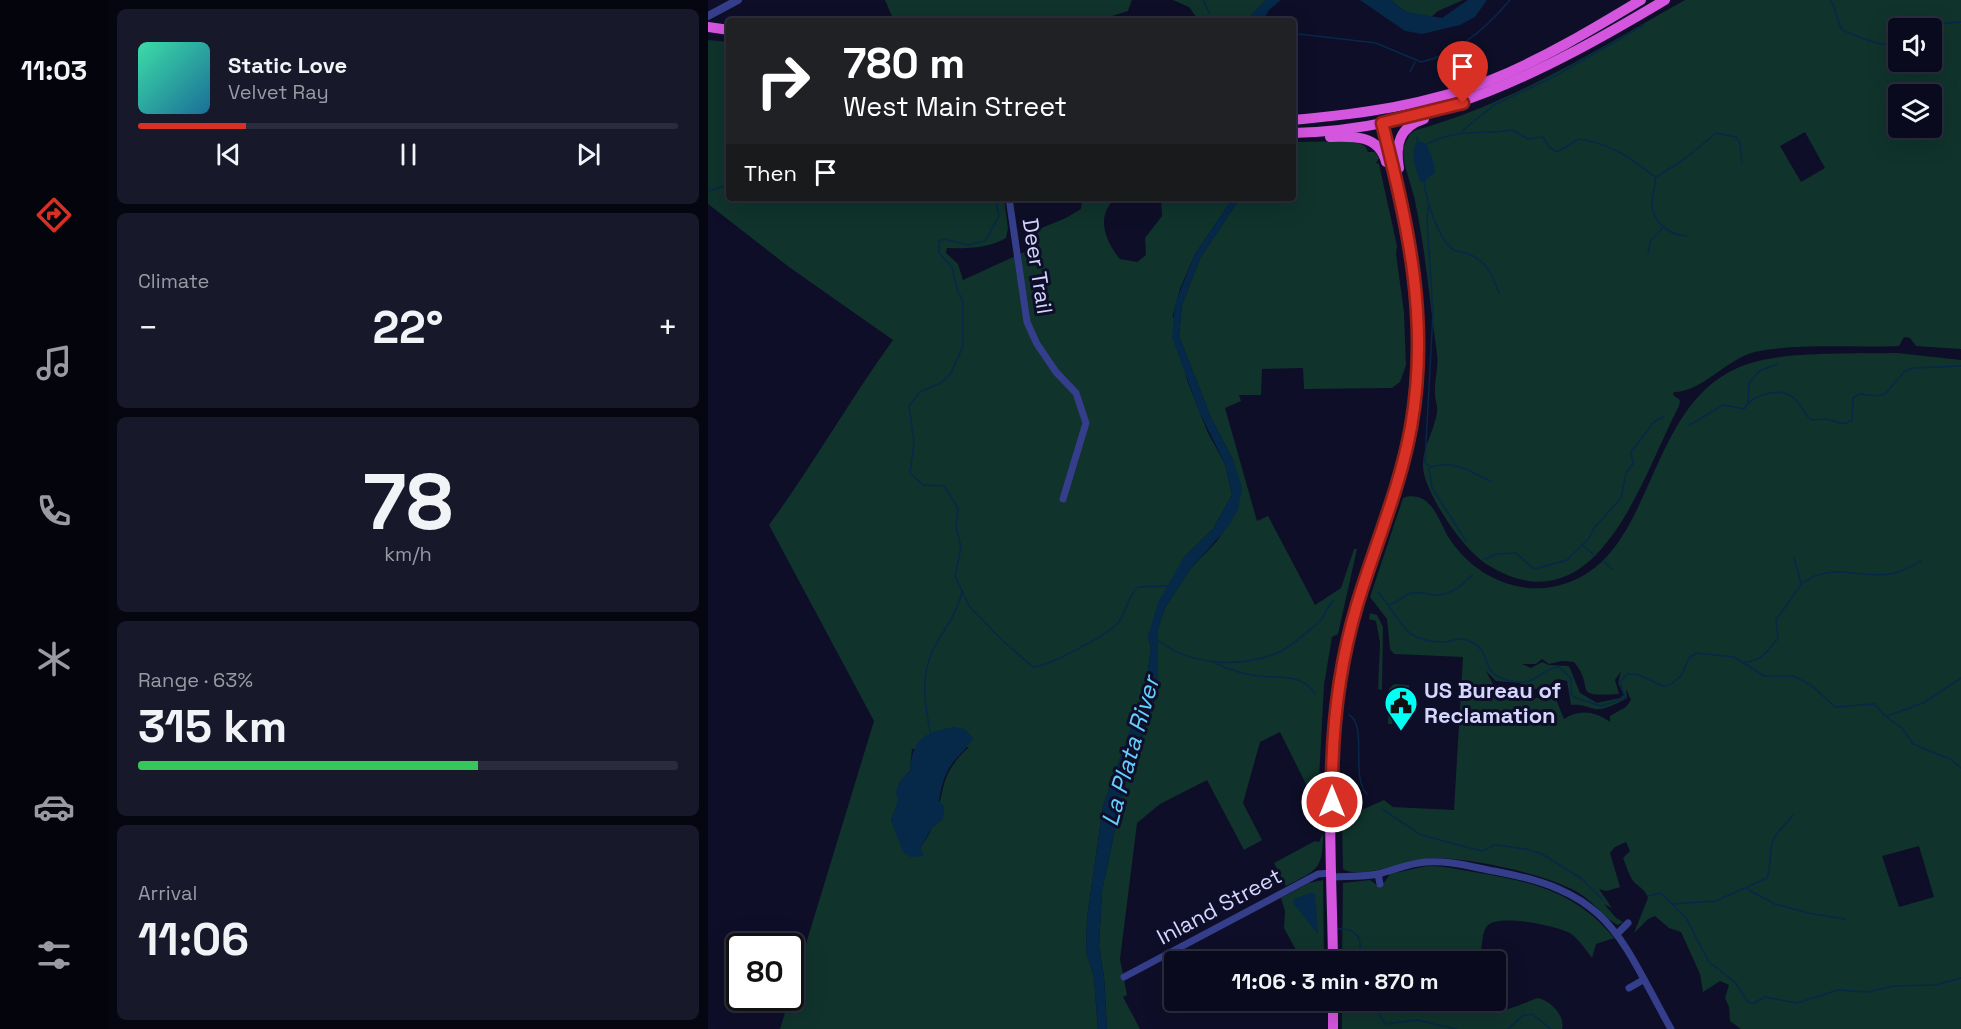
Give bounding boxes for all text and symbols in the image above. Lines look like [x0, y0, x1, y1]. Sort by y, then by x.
map controls [1888, 18, 1942, 138]
button: sound [1888, 18, 1942, 72]
text: 780 m [843, 37, 965, 90]
pin [1437, 41, 1488, 103]
icon: right [744, 42, 822, 120]
icon: arrive [1446, 50, 1479, 83]
text: Static Love [228, 51, 347, 79]
text: 11:03 [21, 53, 87, 88]
text: Velvet Ray [228, 79, 329, 105]
button: layers [1888, 84, 1942, 138]
text: West Main Street [843, 89, 1067, 124]
icon: previous [212, 138, 245, 171]
icon: pause [392, 138, 425, 171]
icon: next [572, 138, 605, 171]
icon: arrive [809, 156, 842, 189]
text: Then [744, 159, 797, 187]
icon: directions [33, 194, 75, 236]
street label: Deer Trail [1017, 216, 1059, 316]
text: Climate [138, 268, 209, 294]
text: 22° [372, 299, 444, 356]
text: − [138, 307, 158, 349]
text: + [658, 307, 678, 349]
icon: music [33, 342, 75, 384]
text: 78 [363, 452, 453, 552]
icon: phone [33, 490, 75, 532]
text: km/h [384, 541, 432, 567]
icon: climate [33, 638, 75, 680]
text: Range · 63% [138, 667, 253, 693]
water label: La Plata River [1094, 670, 1167, 829]
place label: US Bureau of Reclamation [1424, 676, 1561, 729]
public building icon: US Bureau of Reclamation [1383, 685, 1419, 732]
text: 315 km [138, 698, 287, 755]
position arrow [1300, 770, 1364, 834]
icon: car [33, 786, 75, 828]
street label: Inland Street [1152, 861, 1286, 951]
text: Arrival [138, 880, 197, 906]
text: 11:06 [138, 911, 249, 968]
speed limit sign: 80 [726, 933, 804, 1011]
icon: filters [33, 934, 75, 976]
text: 11:06 · 3 min · 870 m [1231, 967, 1439, 995]

